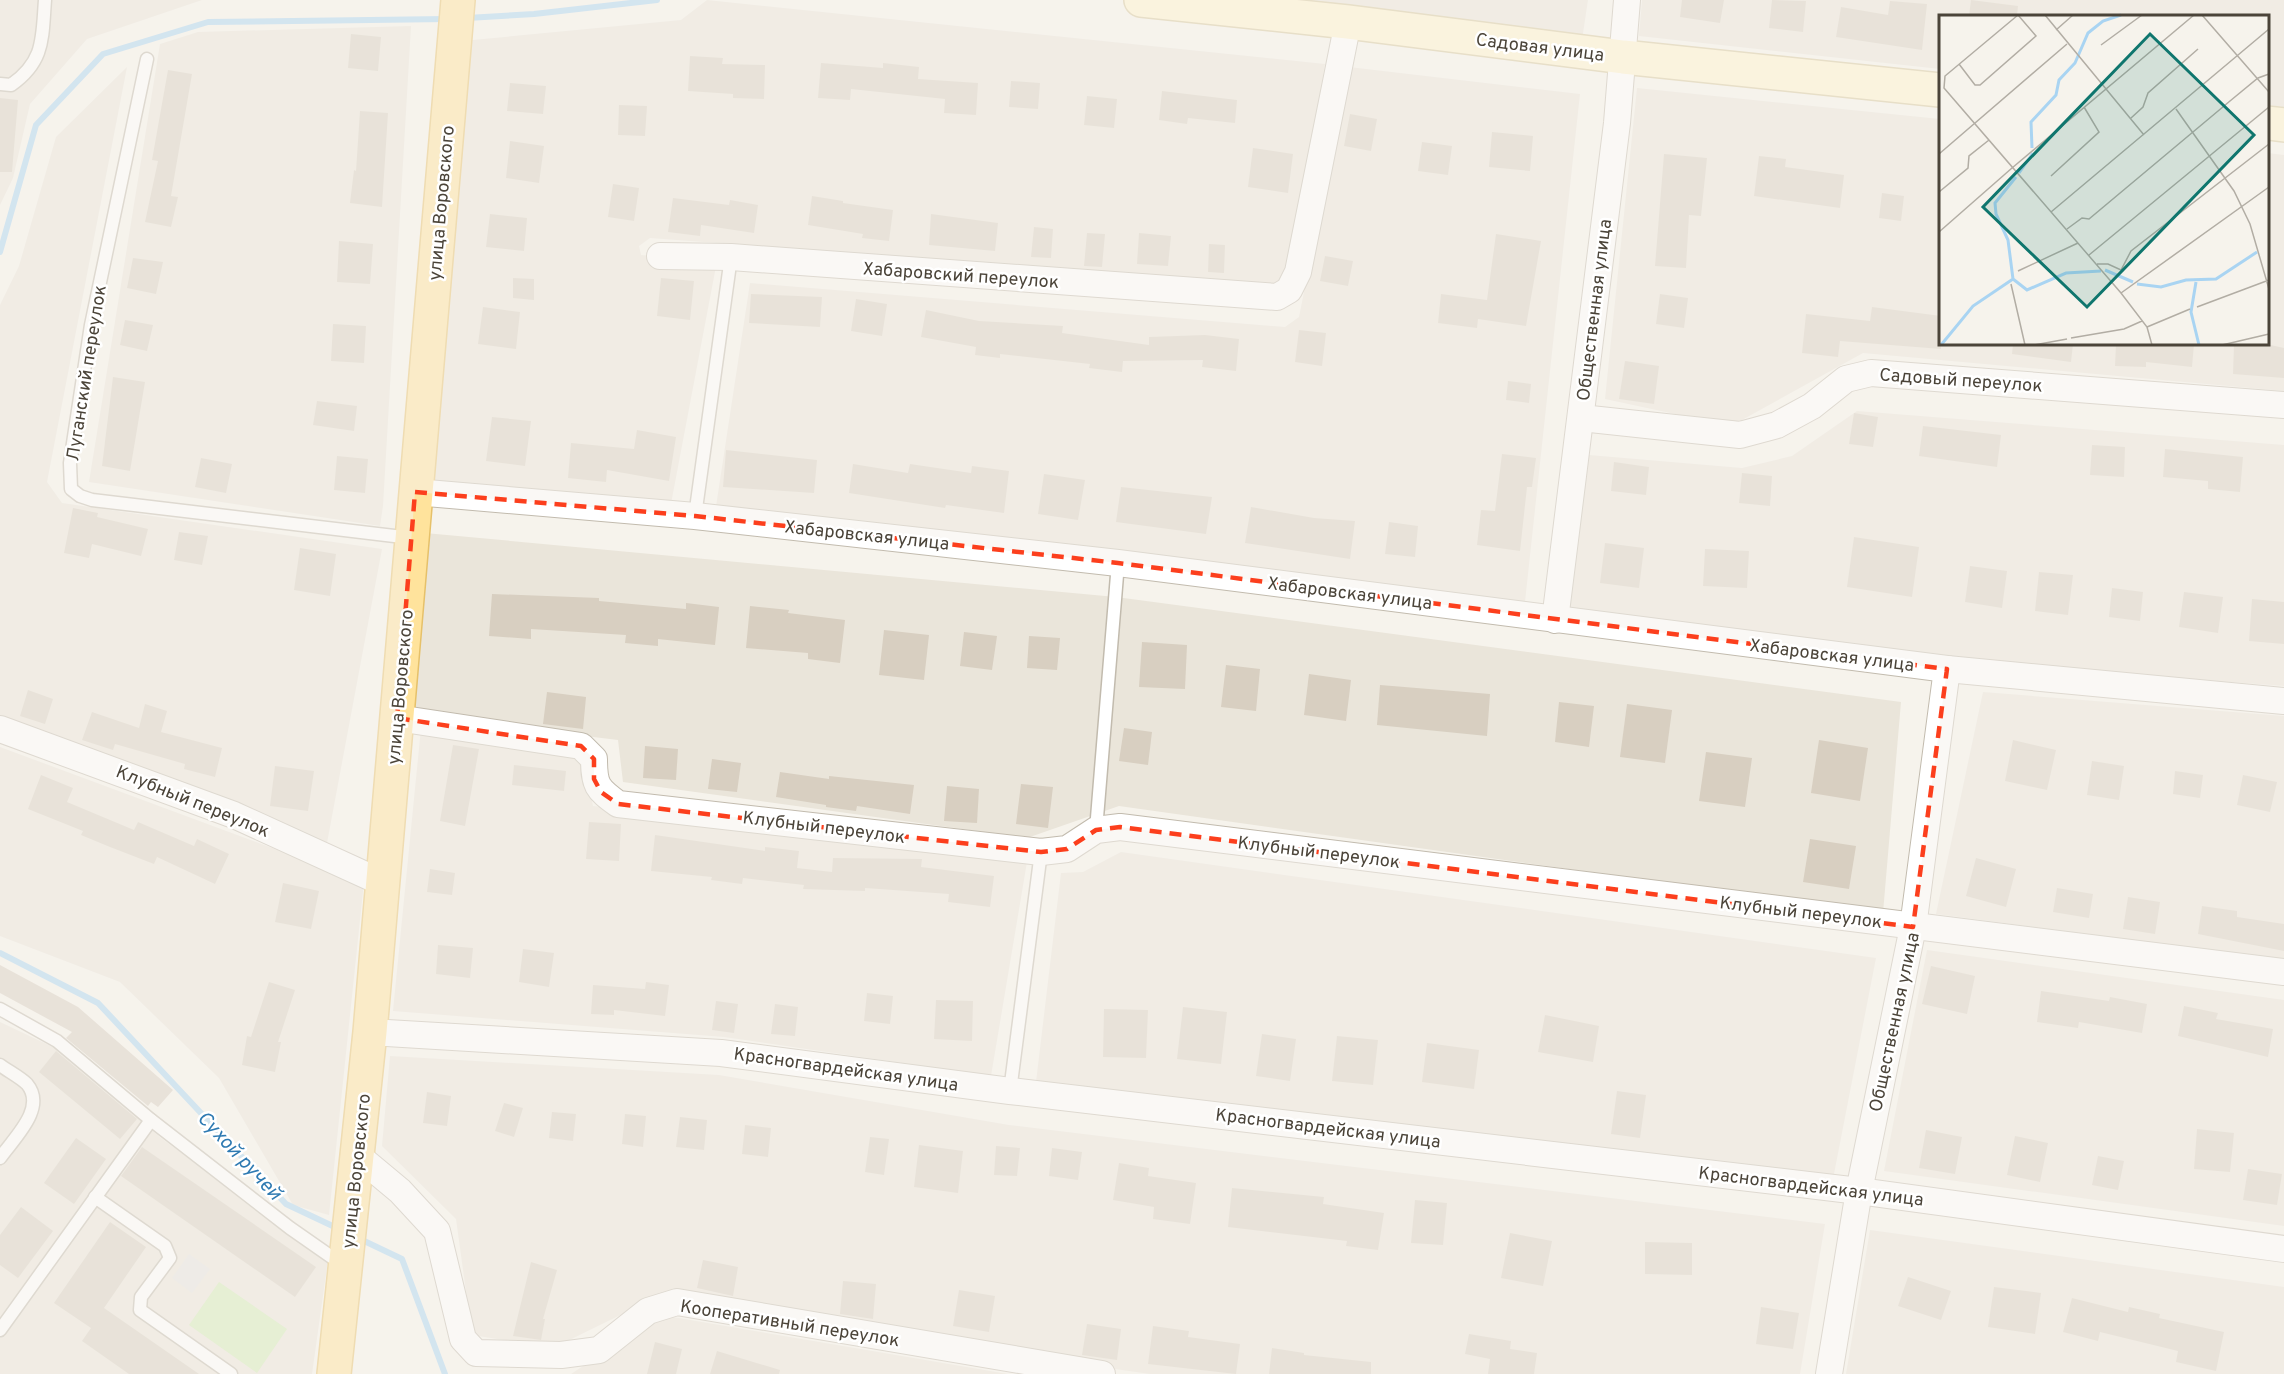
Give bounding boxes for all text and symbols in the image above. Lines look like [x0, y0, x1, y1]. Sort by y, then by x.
inset map [1939, 15, 2269, 345]
street label: Садовая улица [1474, 29, 1605, 68]
street label: улица Воровского [424, 125, 461, 282]
street label: Общественная улица [1573, 218, 1618, 402]
street label: Хабаровский переулок [862, 258, 1060, 295]
street label: Луганский переулок [62, 284, 113, 463]
street label: Садовый переулок [1878, 364, 2043, 399]
street label: Хабаровская улица [783, 516, 950, 557]
street label: Хабаровская улица [1266, 573, 1433, 616]
street label: улица Воровского [383, 609, 420, 766]
street label: Хабаровская улица [1748, 635, 1915, 678]
street label: Клубный переулок [112, 761, 273, 844]
street label: Клубный переулок [741, 807, 906, 850]
street label: Клубный переулок [1236, 832, 1401, 875]
street label: Клубный переулок [1718, 892, 1883, 935]
street label: Общественная улица [1865, 930, 1926, 1114]
street label: Красногвардейская улица [732, 1043, 960, 1098]
street label: улица Воровского [338, 1093, 377, 1250]
street label: Красногвардейская улица [1214, 1104, 1442, 1155]
water label: Сухой ручей [190, 1106, 288, 1208]
street label: Красногвардейская улица [1697, 1162, 1925, 1213]
street label: Кооперативный переулок [678, 1296, 901, 1353]

